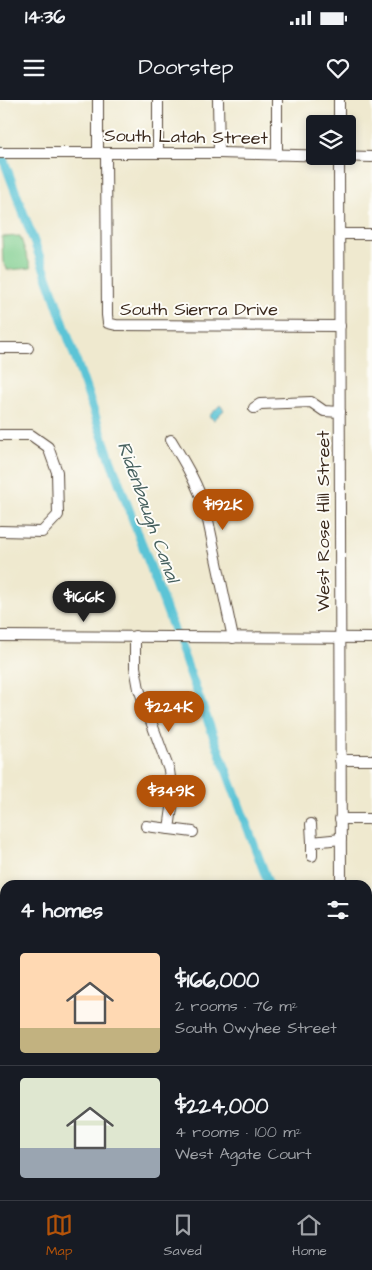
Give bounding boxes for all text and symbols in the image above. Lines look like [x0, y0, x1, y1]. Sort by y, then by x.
text: 14:36 [25, 4, 65, 31]
text: Doorstep [138, 52, 234, 83]
icon: menu [20, 54, 48, 82]
icon: heart [324, 54, 352, 82]
map controls [306, 115, 356, 165]
button: layers [306, 115, 356, 165]
street label: South Latah Street [104, 123, 269, 151]
street label: South Sierra Drive [120, 297, 278, 322]
street label: West Rose Hill Street [311, 430, 336, 612]
water label: Ridenbaugh Canal [110, 438, 187, 589]
pin: $192K [188, 488, 258, 531]
text: $192K [204, 494, 242, 516]
pin: $166K [49, 580, 119, 623]
text: $166K [64, 586, 104, 608]
pin: $224K [134, 690, 204, 733]
text: $224K [145, 696, 193, 718]
pin: $349K [136, 774, 206, 817]
text: $349K [148, 780, 194, 802]
text: 4 homes [20, 896, 103, 925]
icon: filters [324, 896, 352, 924]
text: $166,000 [175, 966, 259, 995]
icon: home [60, 973, 120, 1033]
text: 2 rooms · 76 m² [175, 995, 298, 1017]
text: South Owyhee Street [175, 1017, 337, 1039]
text: $224,000 [175, 1092, 269, 1121]
icon: home [60, 1098, 120, 1158]
text: 4 rooms · 100 m² [175, 1121, 302, 1143]
text: West Agate Court [175, 1143, 312, 1165]
tab: Map [45, 1211, 73, 1261]
tab: Saved [164, 1211, 202, 1261]
tab: Home [292, 1211, 327, 1261]

